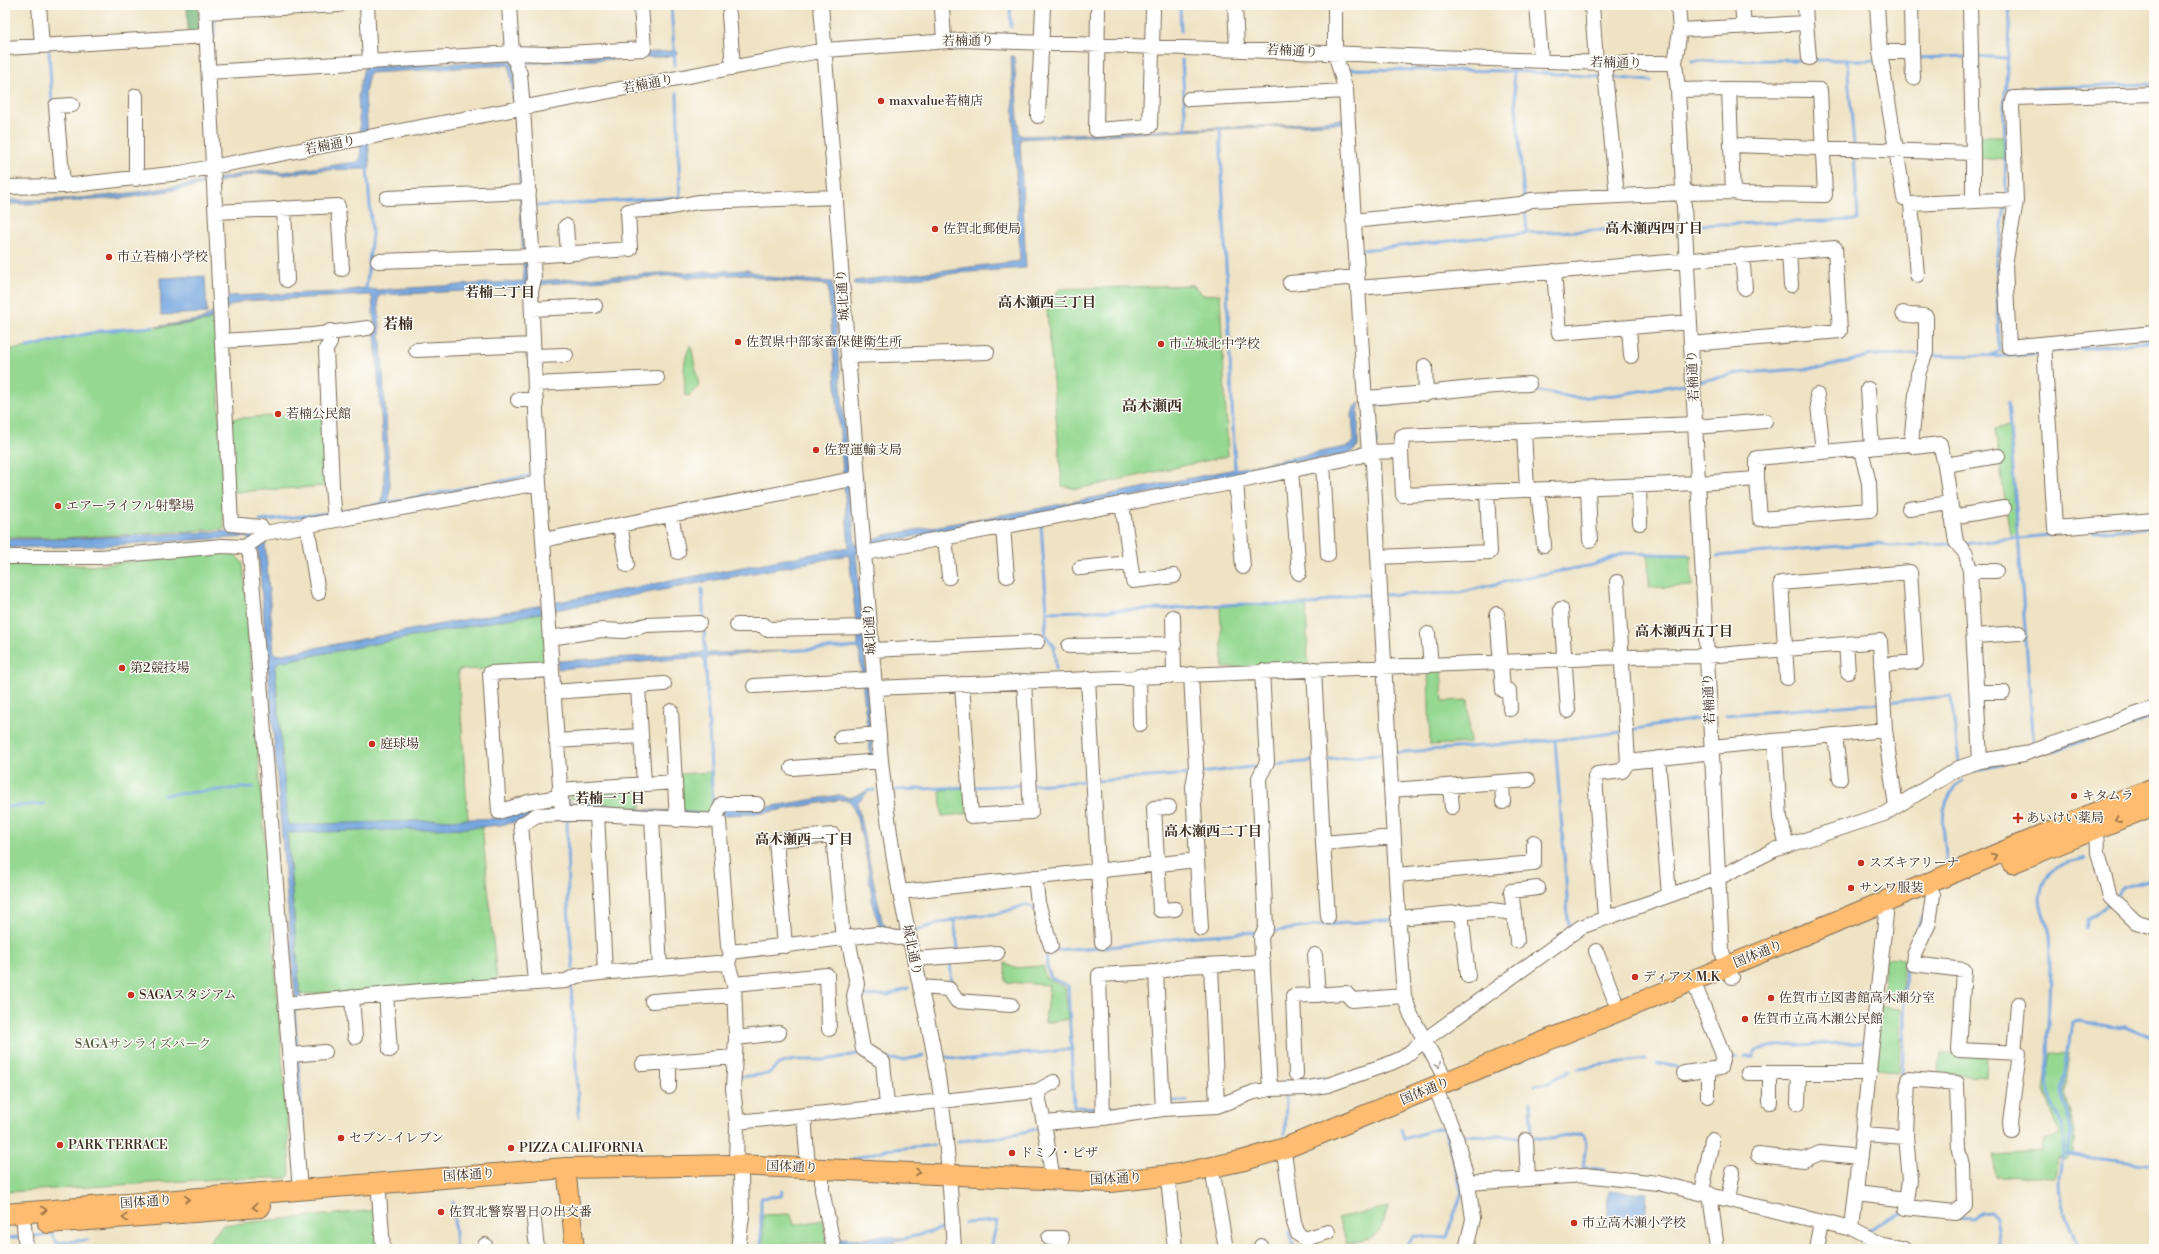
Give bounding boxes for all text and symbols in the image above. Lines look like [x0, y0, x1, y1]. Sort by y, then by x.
street label: 若楠通り [942, 33, 994, 49]
street label: 若楠通り [1266, 42, 1318, 60]
street label: 若楠通り [1590, 55, 1642, 71]
street label: 若楠通り [621, 71, 675, 97]
place label: maxvalue若楠店 [889, 93, 983, 109]
marker: maxvalue若楠店 [876, 96, 886, 106]
street label: 若楠通り [303, 132, 357, 158]
district label: 高木瀬西四丁目 [1605, 220, 1703, 238]
place label: 佐賀北郵便局 [943, 221, 1021, 237]
marker: 佐賀北郵便局 [930, 224, 940, 234]
place label: 市立若楠小学校 [117, 249, 208, 265]
marker: 市立若楠小学校 [104, 252, 114, 262]
street label: 城北通り [833, 268, 853, 322]
district label: 若楠二丁目 [465, 284, 535, 302]
district label: 高木瀬西三丁目 [998, 294, 1096, 312]
district label: 若楠 [383, 315, 413, 334]
place label: 佐賀県中部家畜保健衛生所 [746, 334, 902, 350]
place label: 市立城北中学校 [1169, 336, 1260, 352]
marker: 佐賀県中部家畜保健衛生所 [733, 337, 743, 347]
marker: 市立城北中学校 [1156, 339, 1166, 349]
street label: 若楠通り [1684, 350, 1702, 402]
district label: 高木瀬西 [1122, 397, 1182, 416]
place label: 若楠公民館 [286, 406, 351, 422]
marker: 若楠公民館 [273, 409, 283, 419]
place label: 佐賀運輸支局 [824, 442, 902, 458]
marker: 佐賀運輸支局 [811, 445, 821, 455]
place label: エアーライフル射撃場 [66, 498, 194, 514]
marker: エアーライフル射撃場 [53, 501, 63, 511]
street label: 城北通り [860, 602, 880, 656]
district label: 高木瀬西五丁目 [1635, 623, 1733, 641]
place label: 第2競技場 [130, 660, 189, 676]
marker: 第2競技場 [117, 663, 127, 673]
street label: 若楠通り [1700, 673, 1718, 725]
place label: 庭球場 [380, 736, 419, 752]
marker: 庭球場 [367, 739, 377, 749]
place label: キタムラ [2082, 788, 2134, 804]
district label: 若楠一丁目 [575, 790, 645, 808]
marker: キタムラ [2069, 791, 2079, 801]
place label: あいけい薬局 [2026, 810, 2104, 826]
marker: あいけい薬局 [2013, 813, 2023, 823]
one-way arrow [2115, 815, 2122, 823]
district label: 高木瀬西二丁目 [1164, 823, 1262, 841]
district label: 高木瀬西一丁目 [755, 831, 853, 849]
one-way arrow [1990, 853, 1997, 861]
place label: スズキアリーナ [1869, 855, 1959, 871]
marker: スズキアリーナ [1856, 858, 1866, 868]
place label: サンワ服装 [1859, 880, 1923, 896]
marker: サンワ服装 [1846, 883, 1856, 893]
street label: 城北通り [899, 923, 925, 977]
street label: 国体通り [1731, 937, 1785, 971]
place label: ディアス M.K [1643, 969, 1722, 985]
marker: ディアス M.K [1630, 972, 1640, 982]
place label: SAGAスタジアム [139, 987, 237, 1003]
marker: SAGAスタジアム [126, 990, 136, 1000]
place label: 佐賀市立図書館高木瀬分室 [1779, 990, 1935, 1006]
marker: 佐賀市立図書館高木瀬分室 [1766, 993, 1776, 1003]
place label: 佐賀市立高木瀬公民館 [1753, 1011, 1883, 1027]
marker: 佐賀市立高木瀬公民館 [1740, 1014, 1750, 1024]
park label: SAGAサンライズパーク [75, 1036, 211, 1052]
one-way arrow [1434, 1060, 1441, 1068]
street label: 国体通り [1398, 1074, 1452, 1108]
place label: セブン-イレブン [349, 1130, 444, 1146]
marker: セブン-イレブン [336, 1133, 346, 1143]
place label: PARK TERRACE [68, 1137, 168, 1153]
marker: PARK TERRACE [55, 1140, 65, 1150]
place label: PIZZA CALIFORNIA [519, 1140, 645, 1156]
marker: PIZZA CALIFORNIA [506, 1143, 516, 1153]
place label: ドミノ・ピザ [1020, 1145, 1098, 1161]
marker: ドミノ・ピザ [1007, 1148, 1017, 1158]
street label: 国体通り [766, 1158, 818, 1176]
street label: 国体通り [442, 1165, 496, 1185]
one-way arrow [915, 1168, 921, 1177]
street label: 国体通り [1090, 1170, 1142, 1188]
street label: 国体通り [119, 1192, 173, 1212]
one-way arrow [184, 1194, 190, 1203]
one-way arrow [252, 1203, 258, 1212]
place label: 佐賀北警察署日の出交番 [449, 1204, 592, 1220]
one-way arrow [41, 1205, 47, 1214]
marker: 佐賀北警察署日の出交番 [436, 1207, 446, 1217]
one-way arrow [122, 1213, 128, 1222]
place label: 市立高木瀬小学校 [1582, 1215, 1686, 1231]
marker: 市立高木瀬小学校 [1569, 1218, 1579, 1228]

